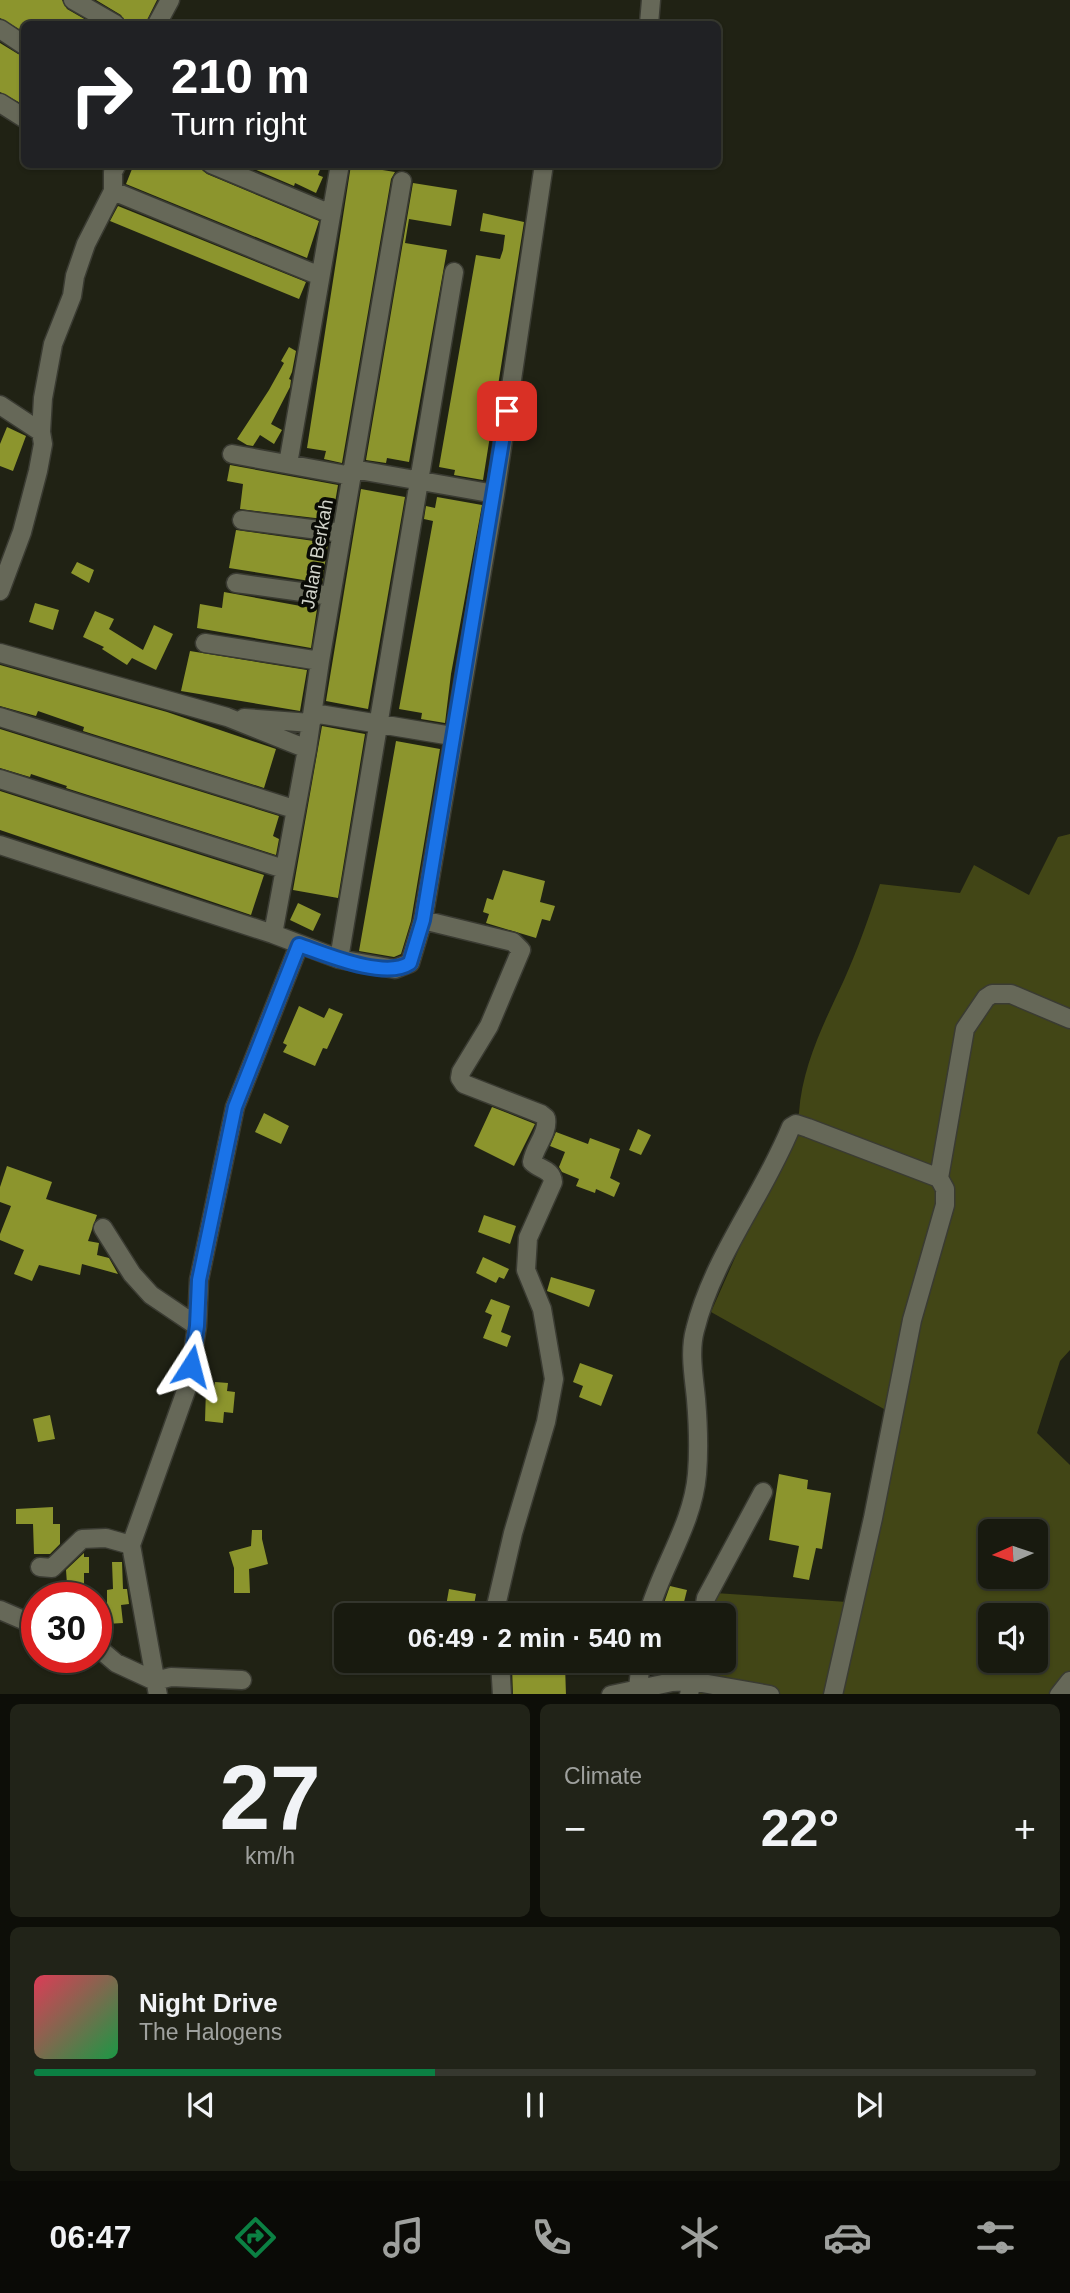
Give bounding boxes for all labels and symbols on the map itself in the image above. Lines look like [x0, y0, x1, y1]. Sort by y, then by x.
pin [477, 381, 537, 441]
street label: Jalan Berkah [297, 498, 337, 610]
position arrow [154, 1329, 228, 1403]
north arrow [978, 1519, 1048, 1589]
speed limit sign: 30 [21, 1582, 112, 1673]

